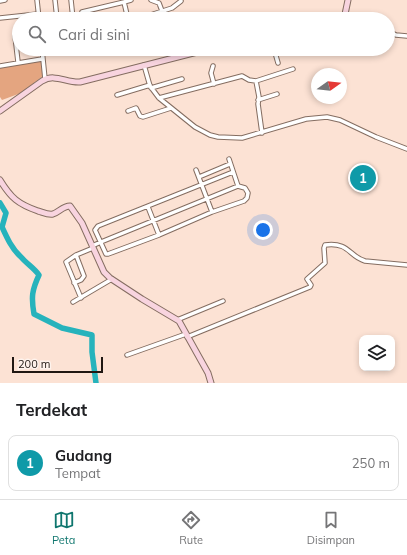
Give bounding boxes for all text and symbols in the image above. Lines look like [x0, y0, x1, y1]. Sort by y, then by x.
search box [12, 12, 395, 56]
icon: search [26, 23, 48, 45]
text: Cari di sini [58, 25, 130, 44]
north arrow [311, 68, 347, 104]
pin: 1 [350, 163, 376, 193]
your location [253, 220, 273, 240]
map controls [359, 335, 395, 371]
button: layers [359, 335, 395, 371]
scale bar [12, 355, 103, 374]
text: 200 m [18, 357, 50, 371]
text: Terdekat [16, 399, 87, 420]
text: Gudang [55, 446, 112, 465]
text: 1 [26, 455, 34, 471]
text: 250 m [352, 455, 390, 471]
text: Tempat [55, 465, 101, 481]
tab: Peta [52, 509, 75, 547]
tab: Rute [179, 509, 203, 547]
tab: Disimpan [307, 509, 355, 547]

